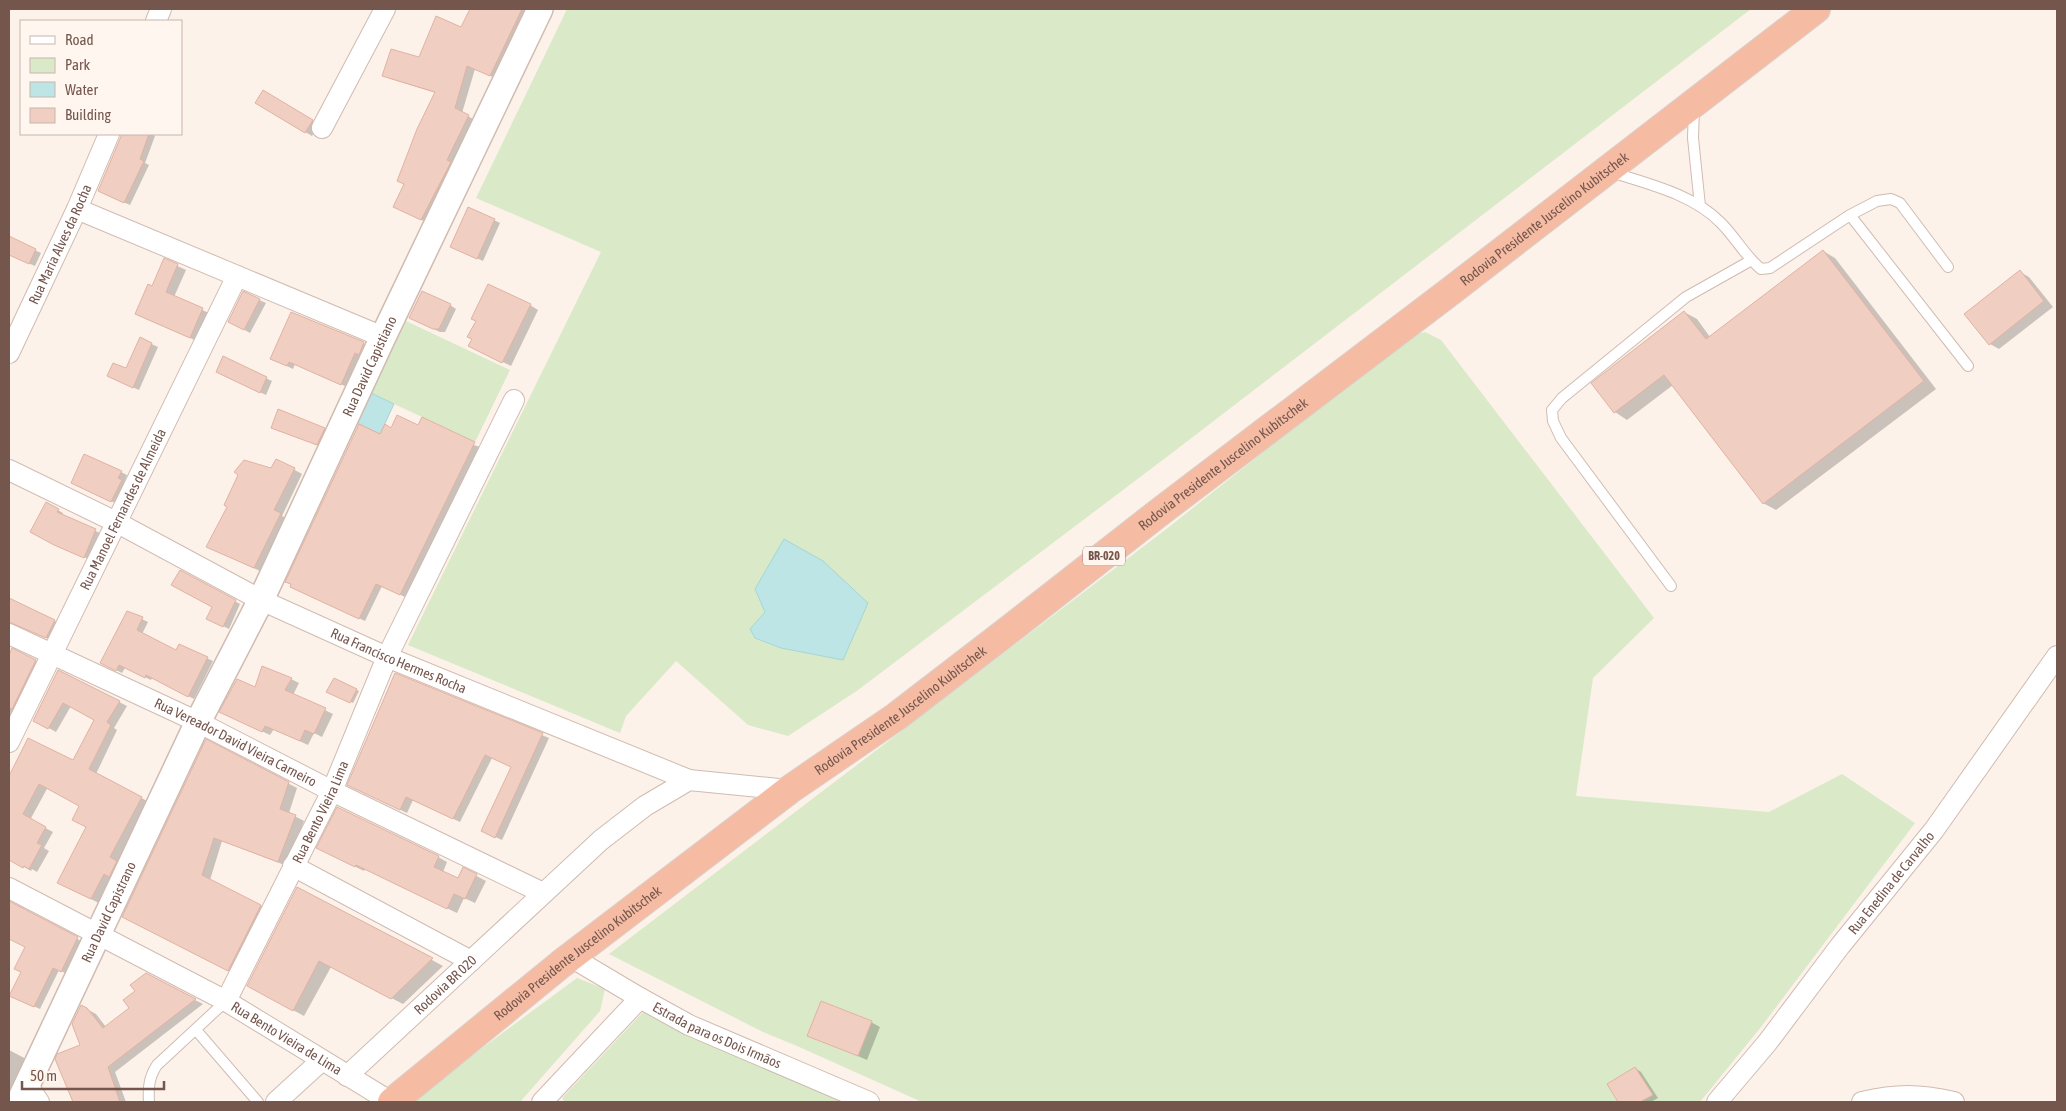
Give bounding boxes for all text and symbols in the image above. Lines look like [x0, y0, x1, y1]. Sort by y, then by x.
legend [20, 20, 182, 135]
text: Road [65, 31, 94, 48]
text: Park [65, 56, 90, 73]
text: Water [65, 81, 98, 98]
text: Building [65, 106, 111, 123]
street label: Rodovia Presidente Juscelino Kubitschek [1457, 149, 1632, 289]
street label: Rua Maria Alves da Rocha [25, 182, 95, 307]
street label: Rua David Capistiano [339, 314, 400, 419]
street label: Rodovia Presidente Juscelino Kubitschek [1135, 394, 1311, 534]
street label: Rua Manoel Fernandes de Almeida [77, 426, 169, 593]
road number: BR-020 [1083, 546, 1125, 566]
street label: Rua Francisco Hermes Rocha [328, 625, 469, 696]
street label: Rodovia Presidente Juscelino Kubitschek [811, 642, 989, 778]
street label: Rua Vereador David Vieira Carneiro [152, 695, 319, 790]
street label: Rua Bento Vieira Lima [289, 758, 352, 866]
street label: Rua Enedina de Carvalho [1845, 828, 1938, 937]
street label: Rua David Capistrano [78, 859, 139, 965]
street label: Rodovia Presidente Juscelino Kubitschek [491, 882, 665, 1024]
street label: Rodovia BR 020 [411, 952, 480, 1018]
street label: Rua Bento Vieira de Lima [228, 998, 345, 1078]
street label: Estrada para os Dois Irmãos [650, 999, 784, 1072]
scale bar [22, 1058, 165, 1090]
text: 50 m [30, 1067, 57, 1084]

